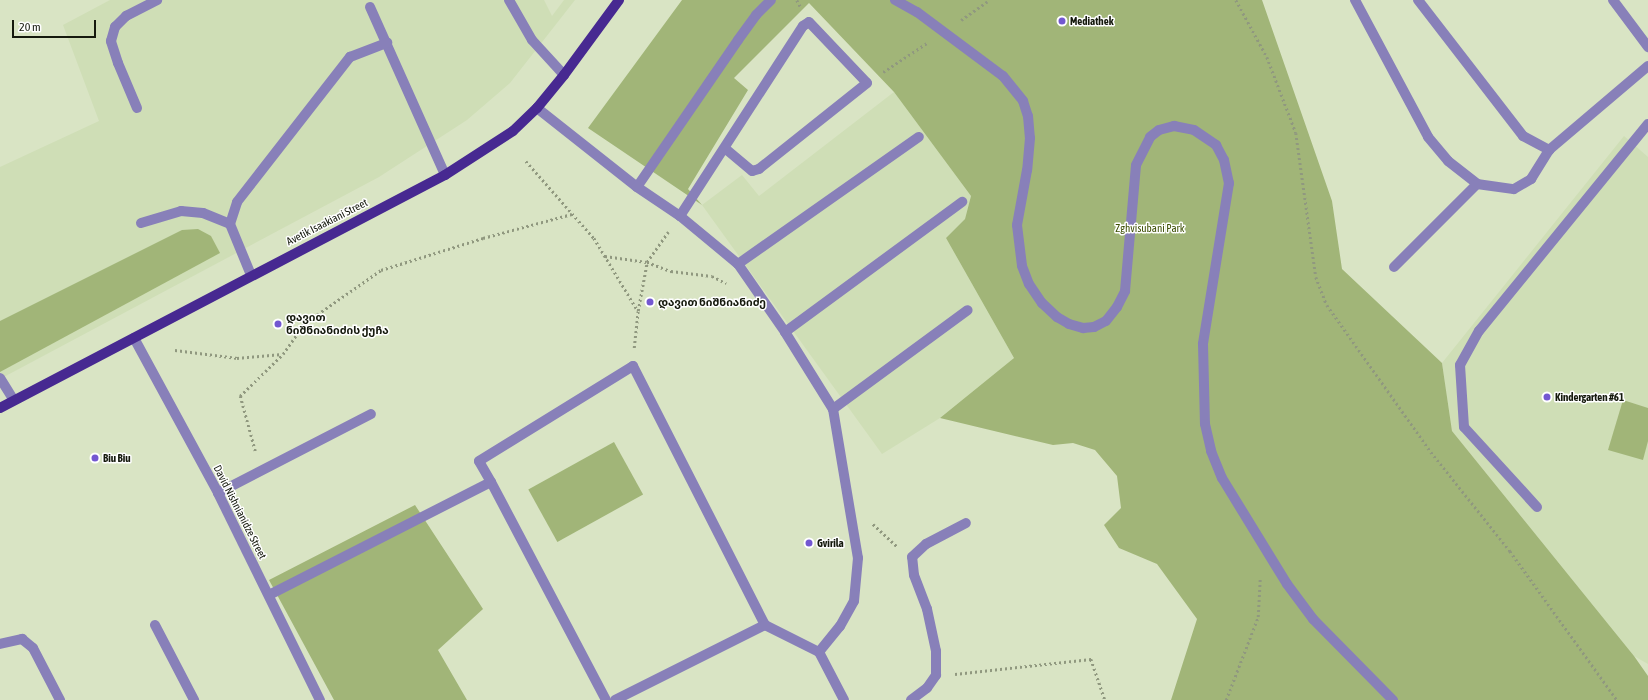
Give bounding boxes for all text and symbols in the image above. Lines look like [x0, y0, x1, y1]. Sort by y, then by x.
scale bar [14, 12, 98, 38]
place label: Mediathek [1070, 14, 1114, 28]
marker: Mediathek [1057, 16, 1067, 26]
text: 20 m [19, 20, 41, 34]
street label: Avetik Isaakiani Street [284, 196, 370, 248]
park label: Zghvisubani Park [1115, 221, 1185, 235]
place label: დავით ნიშნიანიძე [658, 295, 766, 309]
marker: დავით ნიშნიანიძე [645, 297, 655, 307]
place label: დავით ნიშნიანიძის ქუჩა [286, 311, 389, 337]
marker: დავით ნიშნიანიძის ქუჩა [273, 319, 283, 329]
place label: Kindergarten #61 [1555, 390, 1624, 404]
marker: Kindergarten #61 [1542, 392, 1552, 402]
place label: Biu Biu [103, 451, 131, 465]
marker: Biu Biu [90, 453, 100, 463]
street label: David Nishnianidze Street [211, 463, 269, 561]
place label: Gvirila [817, 536, 844, 550]
marker: Gvirila [804, 538, 814, 548]

